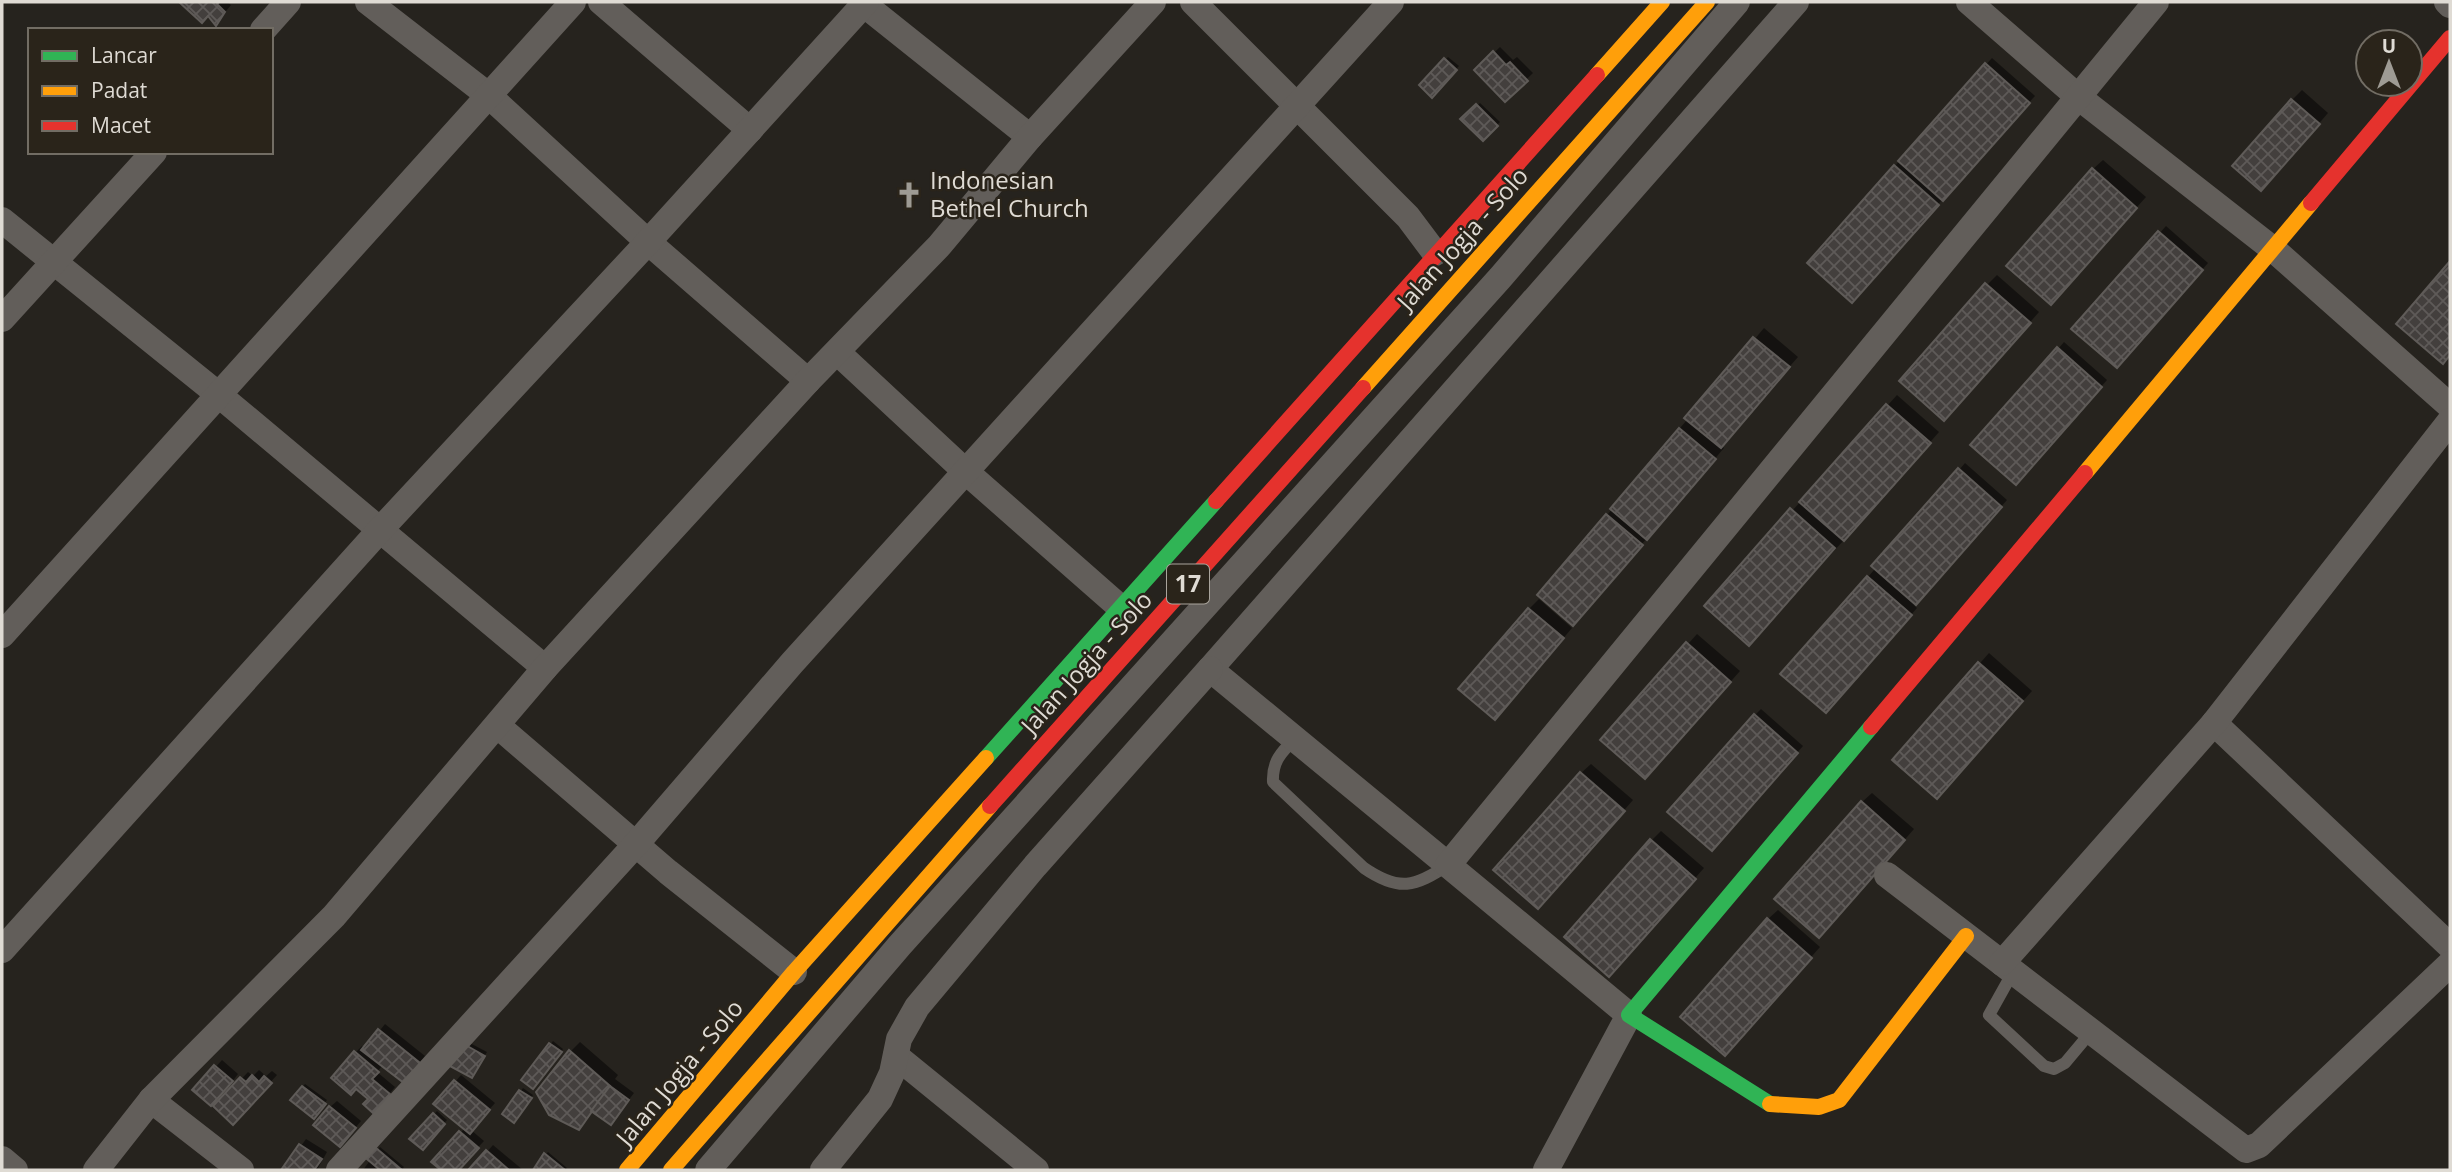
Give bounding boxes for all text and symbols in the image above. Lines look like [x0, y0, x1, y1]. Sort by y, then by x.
legend [28, 28, 273, 154]
north arrow [2354, 28, 2424, 98]
text: U [2382, 33, 2396, 59]
text: Lancar [91, 41, 157, 69]
text: Padat [91, 76, 147, 104]
text: Macet [91, 111, 151, 139]
street label: Jalan Jogja - Solo [1387, 159, 1535, 318]
place label: Indonesian Bethel Church [930, 163, 1089, 224]
church icon: Indonesian Bethel Church [894, 180, 924, 210]
road number: 17 [1167, 564, 1209, 604]
street label: Jalan Jogja - Solo [1011, 583, 1159, 742]
street label: Jalan Jogja - Solo [607, 992, 750, 1154]

